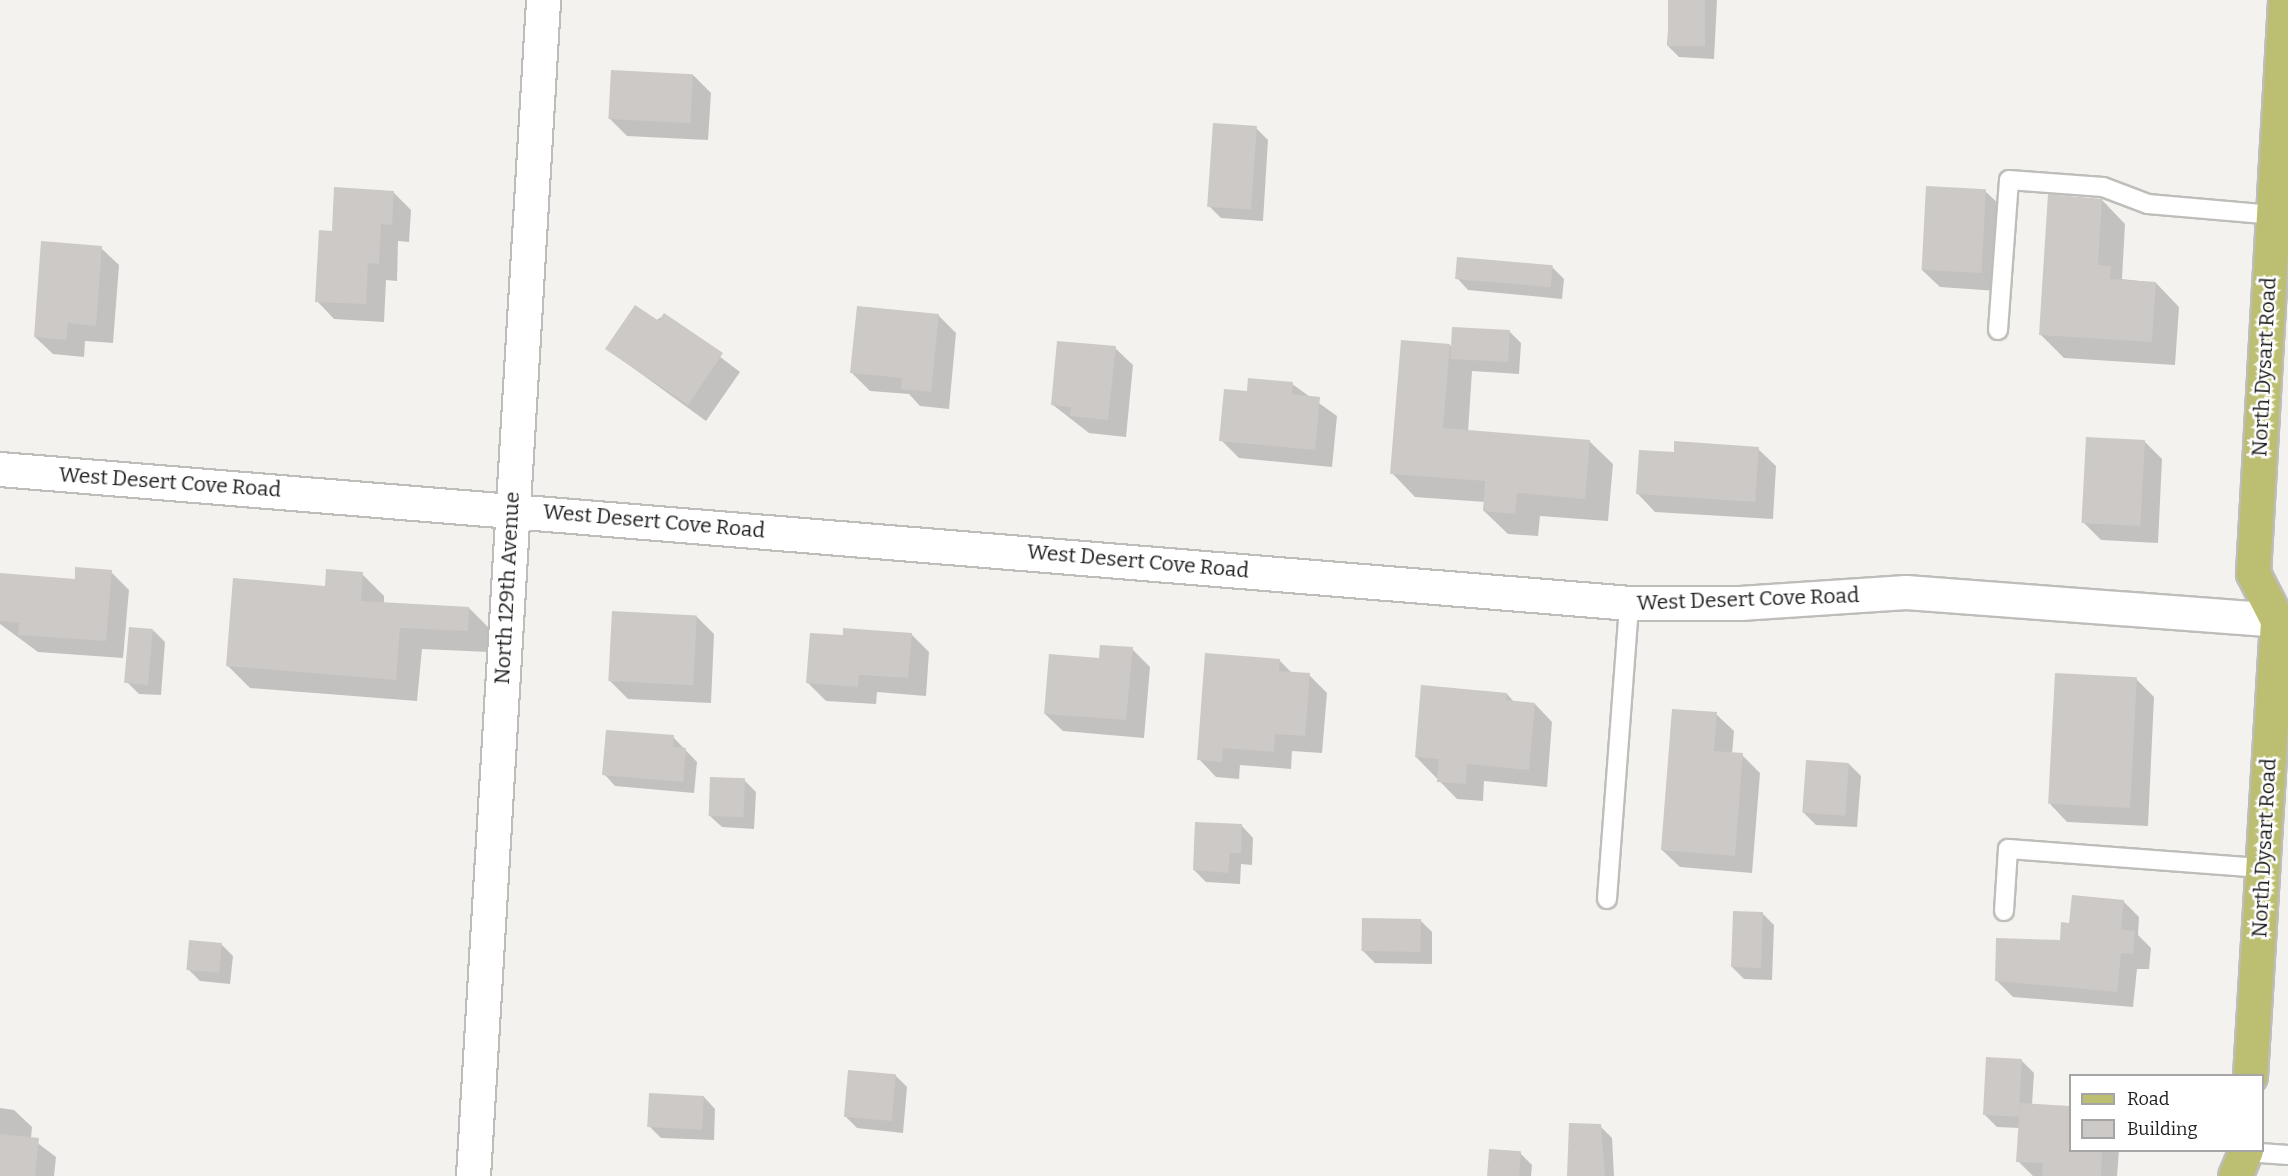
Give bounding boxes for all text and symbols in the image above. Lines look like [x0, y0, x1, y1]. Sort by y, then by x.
street label: North Dysart Road [2247, 277, 2281, 457]
street label: West Desert Cove Road [58, 462, 282, 502]
street label: North 129th Avenue [489, 491, 525, 685]
street label: West Desert Cove Road [542, 499, 766, 543]
street label: West Desert Cove Road [1026, 539, 1250, 583]
street label: West Desert Cove Road [1636, 583, 1860, 615]
street label: North Dysart Road [2247, 758, 2281, 938]
legend [2069, 1074, 2264, 1152]
text: Road [2127, 1088, 2169, 1110]
text: Building [2127, 1118, 2198, 1140]

